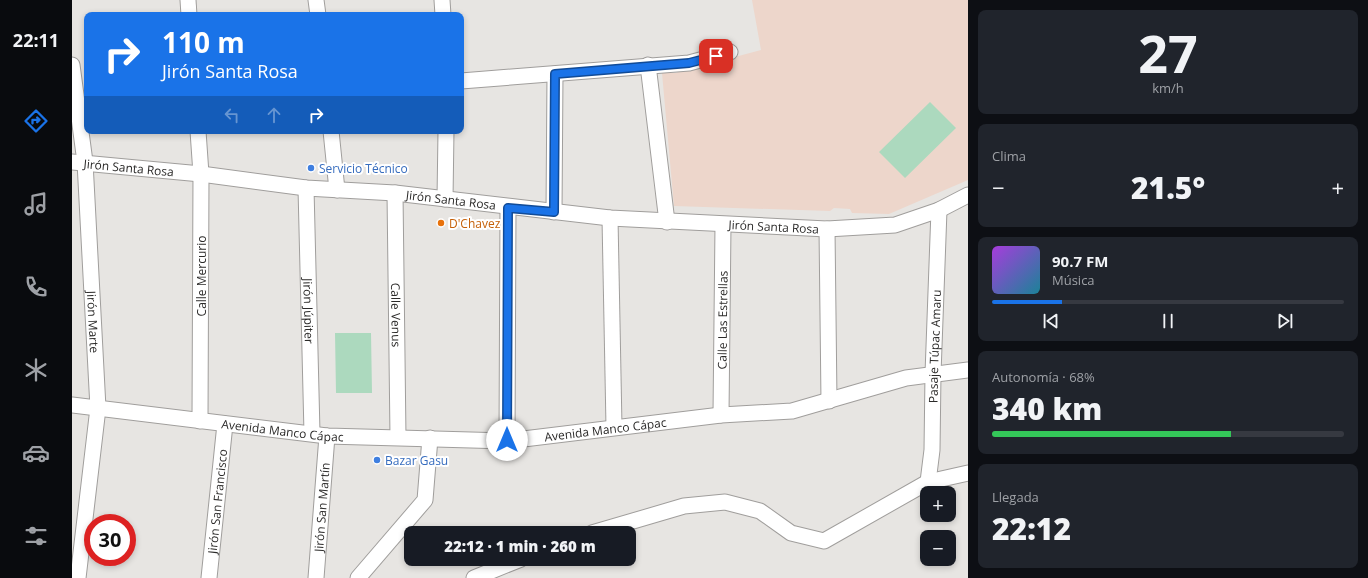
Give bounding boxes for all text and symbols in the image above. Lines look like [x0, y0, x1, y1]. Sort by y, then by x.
text: 27 [1138, 17, 1198, 88]
text: 110 m [162, 23, 245, 61]
text: 22:11 [13, 28, 59, 52]
icon: right [96, 28, 148, 80]
pin [699, 39, 733, 73]
icon: arrive [705, 45, 727, 67]
text: Jirón Santa Rosa [162, 59, 298, 83]
text: km/h [1152, 79, 1184, 97]
icon: left [221, 104, 243, 126]
icon: ahead [263, 104, 285, 126]
icon: right [305, 104, 327, 126]
icon: directions [22, 107, 50, 135]
text: Clima [992, 147, 1026, 165]
street label: Jirón Santa Rosa [82, 155, 175, 180]
place label: Servicio Técnico [319, 160, 408, 177]
marker: Servicio Técnico [306, 163, 316, 173]
text: 21.5° [1131, 167, 1205, 208]
text: − [992, 172, 1005, 202]
text: + [1331, 172, 1344, 202]
street label: Jirón Santa Rosa [404, 186, 497, 213]
icon: music [22, 190, 50, 218]
place label: D'Chavez [449, 215, 501, 232]
street label: Jirón Santa Rosa [727, 215, 819, 237]
marker: D'Chavez [436, 218, 446, 228]
street label: Calle Mercurio [193, 236, 210, 316]
text: 90.7 FM [1052, 251, 1108, 271]
street label: Calle Las Estrellas [713, 270, 731, 369]
text: Música [1052, 271, 1095, 289]
icon: phone [22, 273, 50, 301]
street label: Jirón Júpiter [300, 277, 318, 344]
street label: Calle Venus [388, 283, 405, 348]
street label: Jirón Marte [83, 289, 104, 354]
street label: Pasaje Túpac Amaru [924, 289, 945, 403]
icon: previous [1040, 310, 1062, 332]
icon: pause [1157, 310, 1179, 332]
icon: next [1274, 310, 1296, 332]
icon: climate [22, 356, 50, 384]
text: Autonomía · 68% [992, 368, 1095, 386]
text: 340 km [992, 388, 1102, 429]
street label: Avenida Manco Cápac [543, 413, 668, 445]
street label: Avenida Manco Cápac [220, 415, 344, 445]
position arrow [486, 419, 528, 461]
icon: car [22, 439, 50, 467]
street label: Jirón San Francisco [203, 448, 231, 556]
place label: Bazar Gasu [385, 452, 448, 469]
marker: Bazar Gasu [372, 455, 382, 465]
street label: Jirón San Martín [309, 462, 333, 554]
map controls [920, 486, 956, 566]
button: + [920, 486, 956, 522]
text: Llegada [992, 488, 1039, 506]
text: 22:12 [992, 508, 1071, 549]
speed limit sign: 30 [84, 514, 136, 566]
icon: filters [22, 522, 50, 550]
button: − [920, 530, 956, 566]
text: 22:12 · 1 min · 260 m [444, 536, 596, 556]

